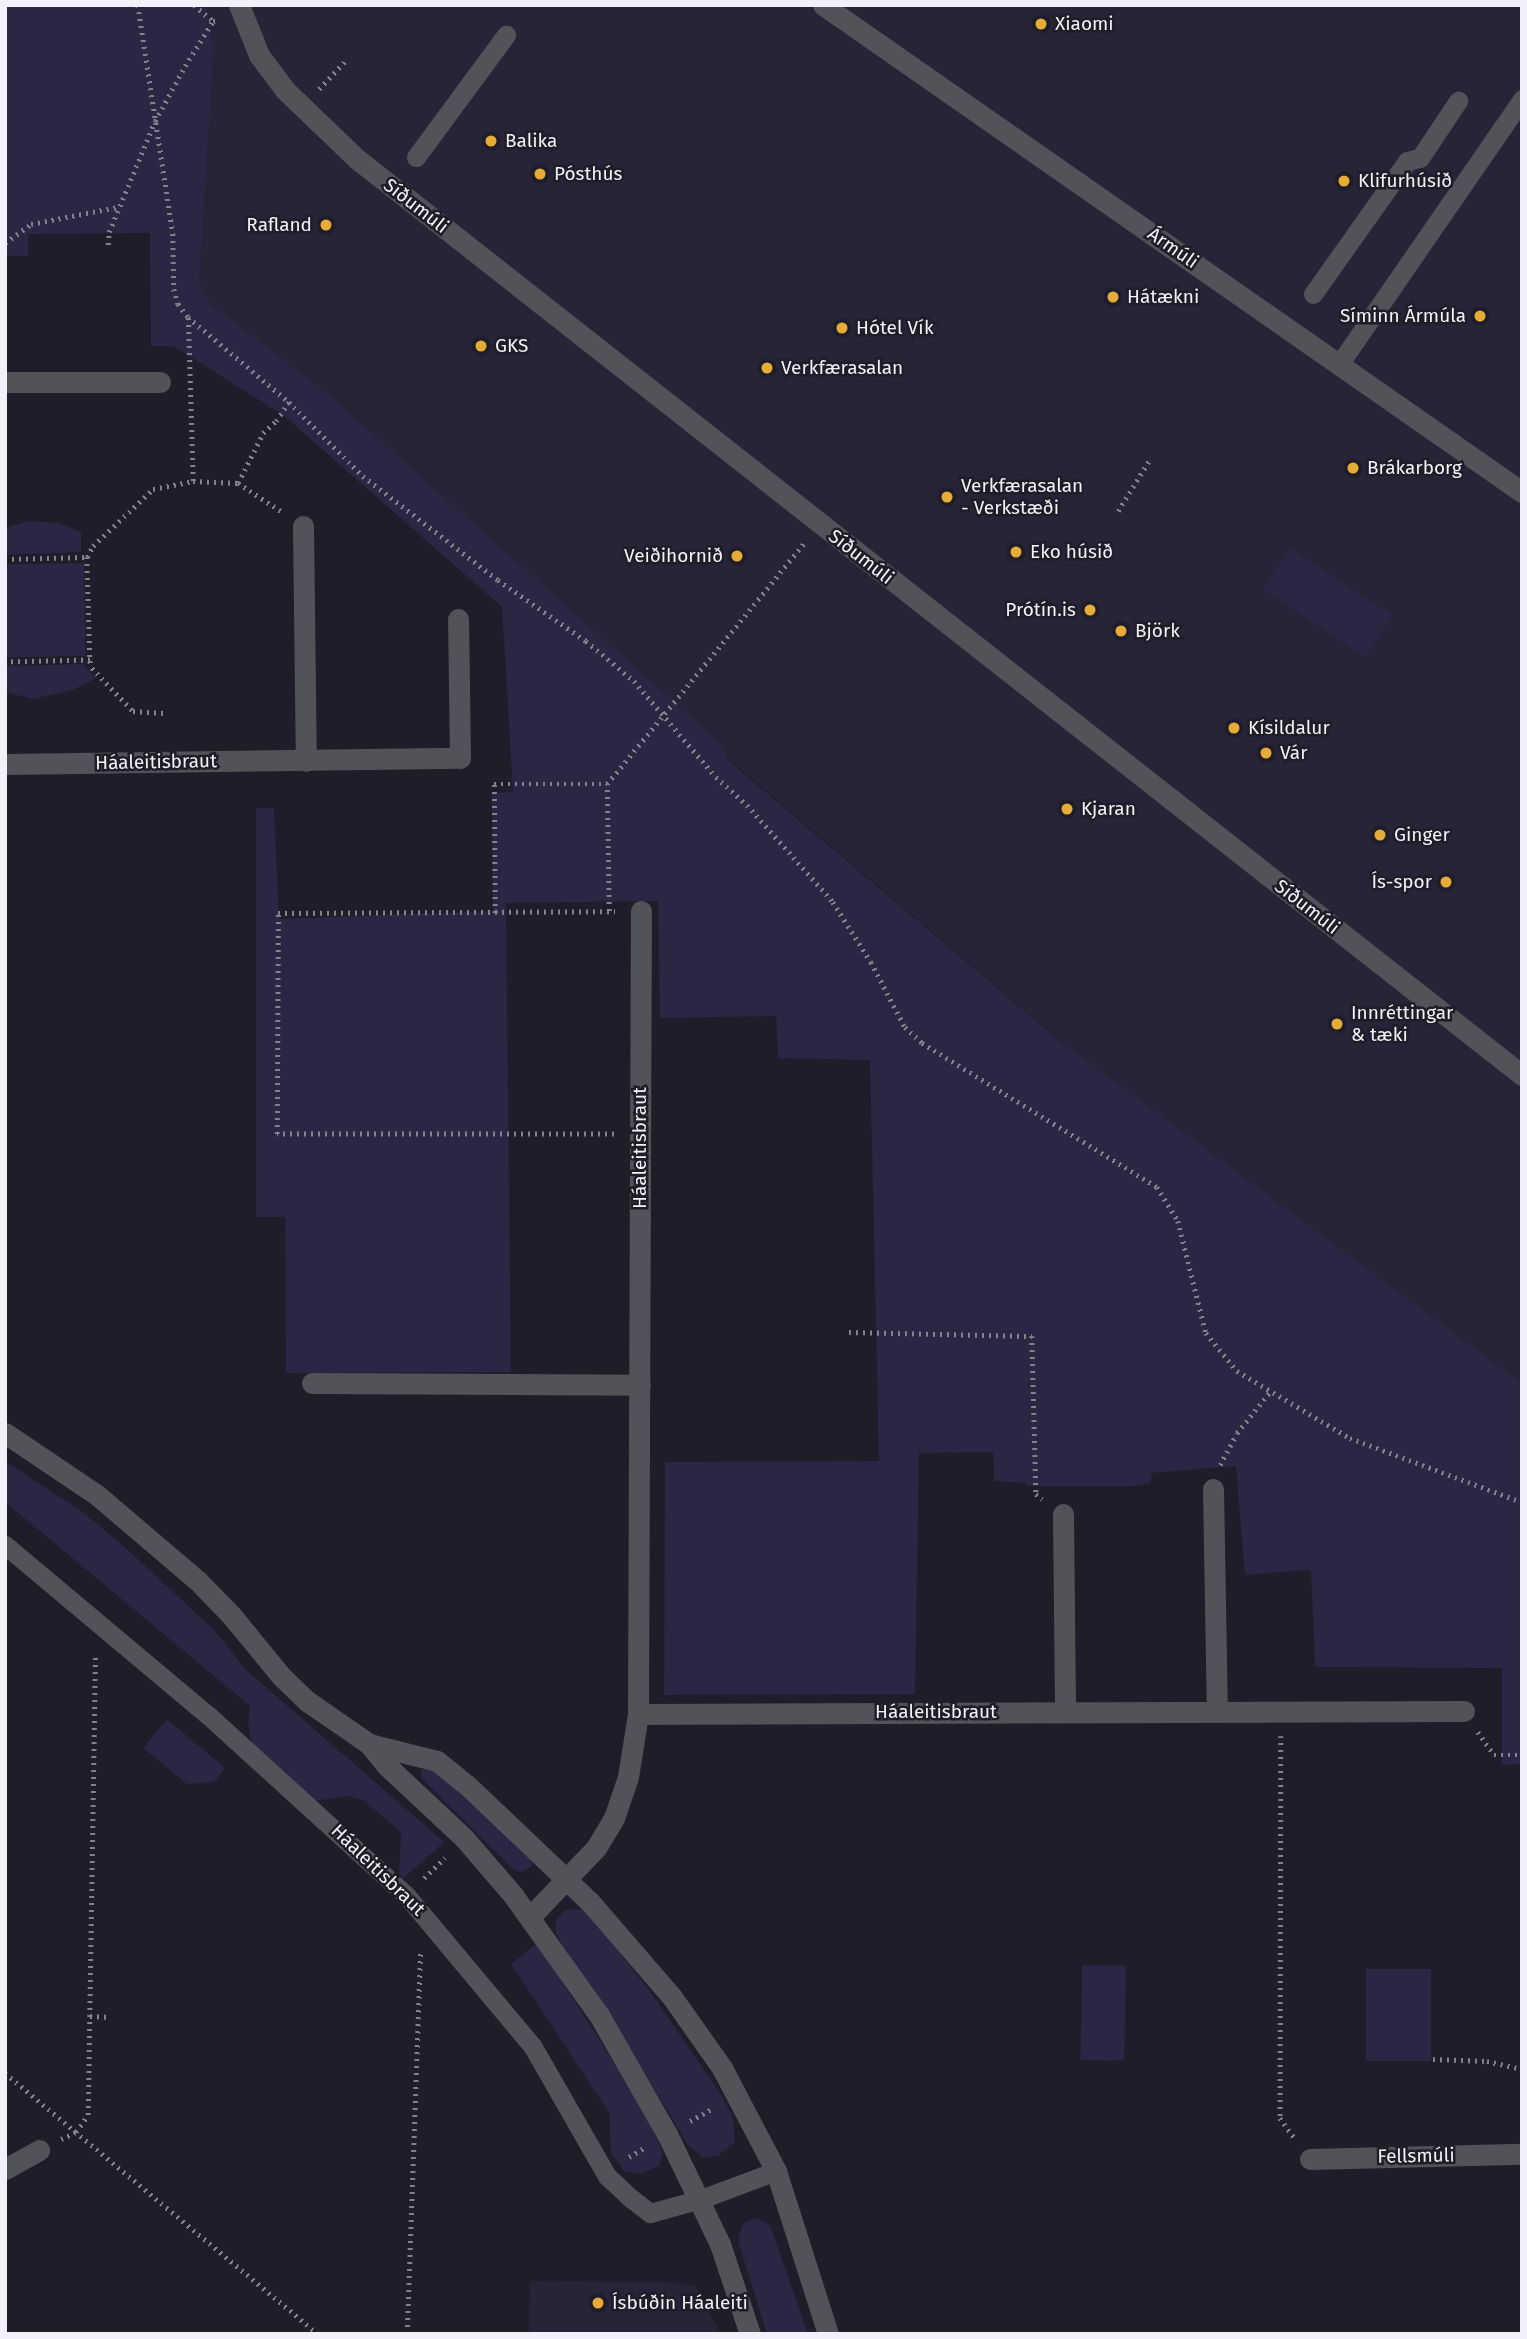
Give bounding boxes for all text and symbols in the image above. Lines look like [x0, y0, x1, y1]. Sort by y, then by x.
place label: Xiaomi [1055, 13, 1114, 35]
marker: Xiaomi [1033, 16, 1049, 32]
place label: Balika [505, 130, 557, 152]
marker: Balika [483, 133, 499, 149]
place label: Pósthús [554, 163, 622, 185]
marker: Pósthús [532, 166, 548, 182]
place label: Klifurhúsið [1358, 170, 1452, 192]
marker: Klifurhúsið [1336, 173, 1352, 189]
street label: Síðumúli [379, 174, 453, 238]
place label: Rafland [246, 214, 312, 236]
marker: Rafland [318, 217, 334, 233]
street label: Ármúli [1143, 222, 1203, 274]
place label: Hátækni [1127, 286, 1199, 308]
marker: Hátækni [1105, 289, 1121, 305]
place label: Síminn Ármúla [1340, 305, 1466, 327]
marker: Síminn Ármúla [1472, 308, 1488, 324]
place label: Hótel Vík [856, 317, 934, 339]
marker: Hótel Vík [834, 320, 850, 336]
place label: GKS [495, 335, 528, 357]
marker: GKS [473, 338, 489, 354]
place label: Verkfærasalan [781, 357, 903, 379]
marker: Verkfærasalan [759, 360, 775, 376]
place label: Brákarborg [1367, 457, 1462, 479]
marker: Brákarborg [1345, 460, 1361, 476]
place label: Verkfærasalan - Verkstæði [961, 475, 1083, 519]
marker: Verkfærasalan - Verkstæði [939, 489, 955, 505]
street label: Síðumúli [824, 525, 898, 589]
place label: Eko húsið [1030, 541, 1113, 563]
marker: Eko húsið [1008, 544, 1024, 560]
place label: Veiðihornið [624, 545, 723, 567]
marker: Veiðihornið [729, 548, 745, 564]
place label: Prótín.is [1005, 599, 1076, 621]
marker: Prótín.is [1082, 602, 1098, 618]
place label: Björk [1135, 620, 1180, 642]
marker: Björk [1113, 623, 1129, 639]
place label: Kísildalur [1248, 717, 1330, 739]
marker: Kísildalur [1226, 720, 1242, 736]
place label: Vár [1280, 742, 1307, 764]
marker: Vár [1258, 745, 1274, 761]
street label: Háaleitisbraut [95, 750, 217, 774]
place label: Kjaran [1081, 798, 1136, 820]
marker: Kjaran [1059, 801, 1075, 817]
place label: Ginger [1394, 824, 1450, 846]
marker: Ginger [1372, 827, 1388, 843]
place label: Ís-spor [1371, 871, 1432, 893]
marker: Ís-spor [1438, 874, 1454, 890]
street label: Síðumúli [1270, 875, 1344, 939]
place label: Innréttingar & tæki [1351, 1002, 1453, 1046]
marker: Innréttingar & tæki [1329, 1016, 1345, 1032]
street label: Háaleitisbraut [629, 1087, 651, 1209]
street label: Háaleitisbraut [875, 1701, 997, 1723]
street label: Háaleitisbraut [326, 1819, 430, 1921]
street label: Fellsmúli [1377, 2144, 1455, 2168]
place label: Ísbúðin Háaleiti [612, 2292, 748, 2314]
marker: Ísbúðin Háaleiti [590, 2295, 606, 2311]

